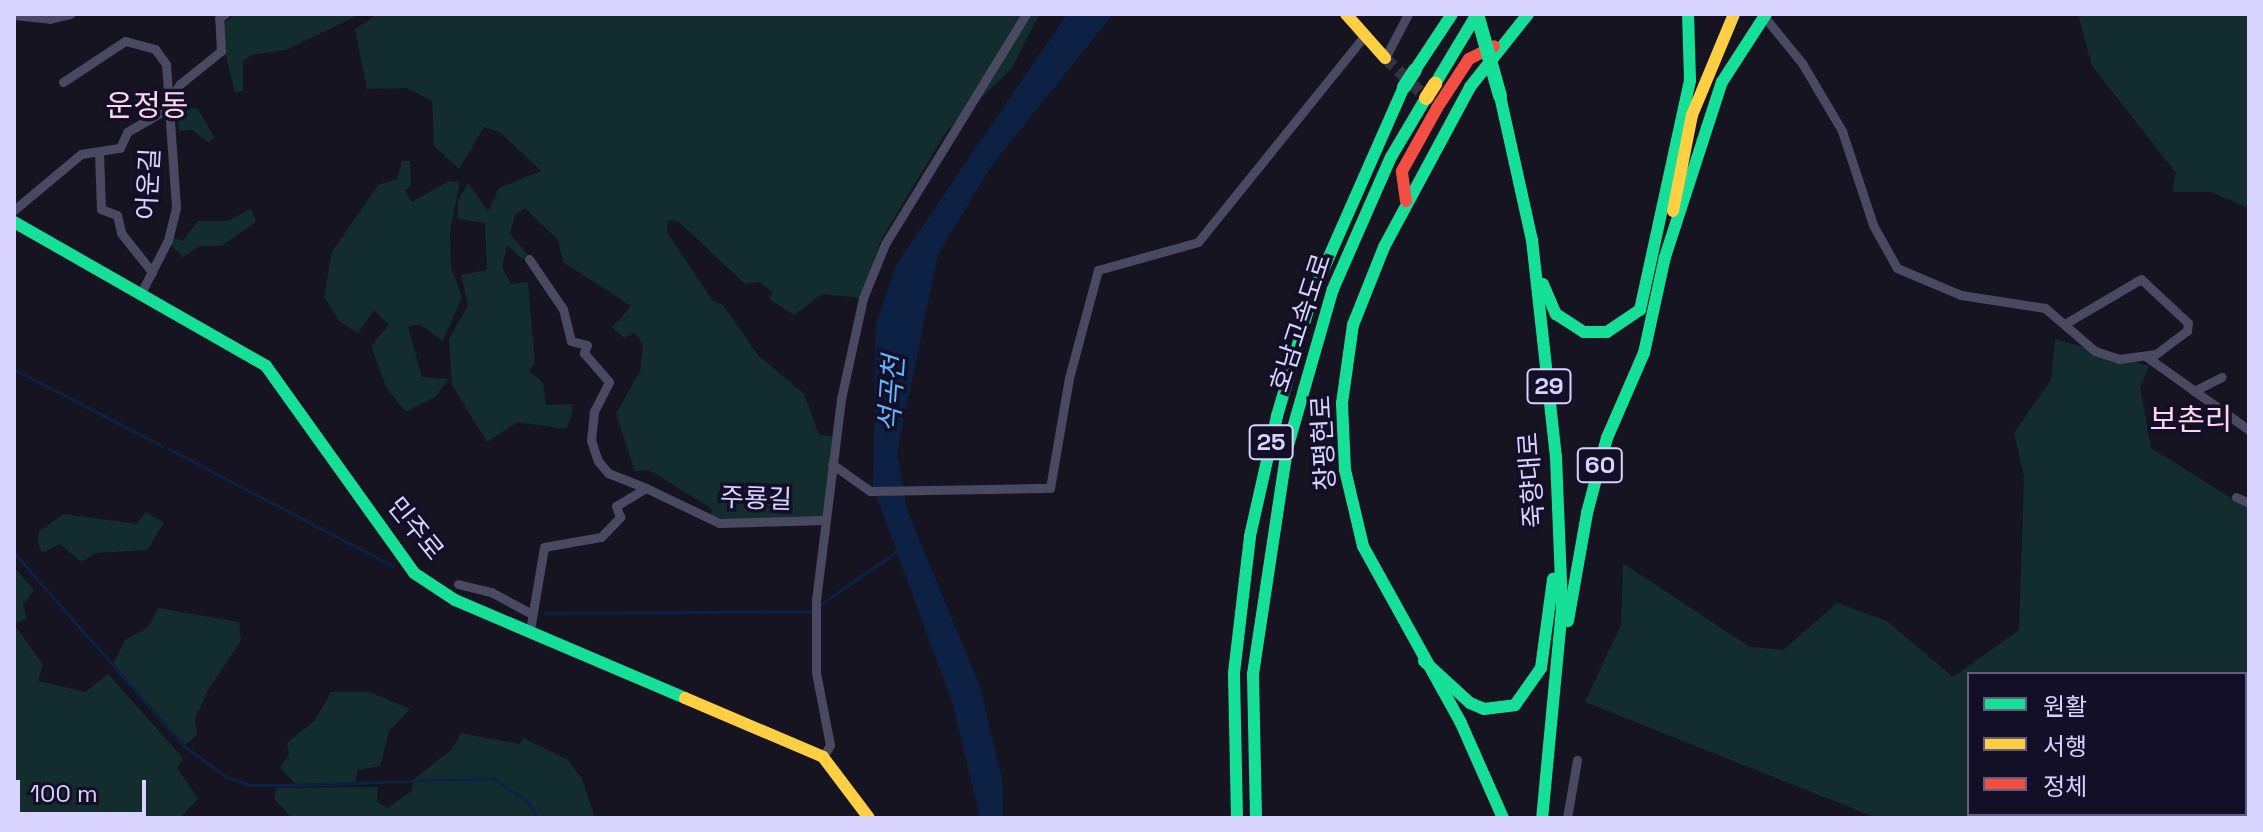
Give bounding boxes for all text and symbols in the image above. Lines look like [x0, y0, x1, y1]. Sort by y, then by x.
district label: 운정동 [106, 88, 188, 124]
street label: 어운길 [132, 147, 166, 221]
street label: 호남고속도로 [1264, 250, 1338, 396]
water label: 석곡천 [872, 354, 910, 434]
road number: 29 [1525, 366, 1573, 406]
street label: 창평현로 [1306, 394, 1342, 492]
district label: 보촌리 [2150, 402, 2232, 438]
road number: 25 [1247, 422, 1295, 462]
street label: 죽향대로 [1513, 431, 1551, 529]
road number: 60 [1576, 445, 1624, 485]
street label: 주룡길 [720, 482, 792, 516]
street label: 민주로 [380, 491, 450, 567]
legend [1967, 672, 2247, 816]
text: 원활 [2043, 691, 2087, 722]
text: 서행 [2043, 731, 2087, 762]
scale bar [20, 764, 150, 814]
text: 정체 [2043, 771, 2087, 802]
text: 100 m [30, 778, 98, 809]

